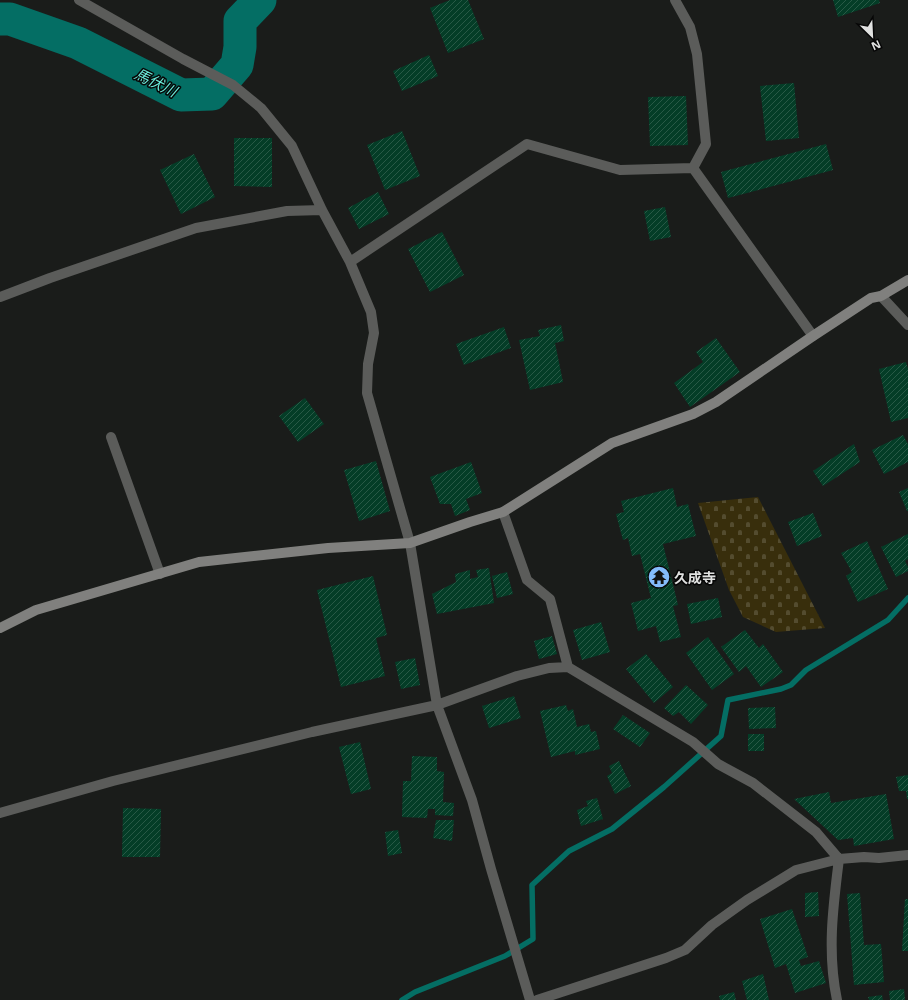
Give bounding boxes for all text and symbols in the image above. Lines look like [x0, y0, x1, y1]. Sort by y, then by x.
north arrow [852, 16, 892, 56]
text: N [869, 37, 883, 54]
water label: 馬伏川 [131, 63, 182, 102]
temple icon: 久成寺 [646, 564, 672, 590]
place label: 久成寺 [674, 568, 716, 587]

